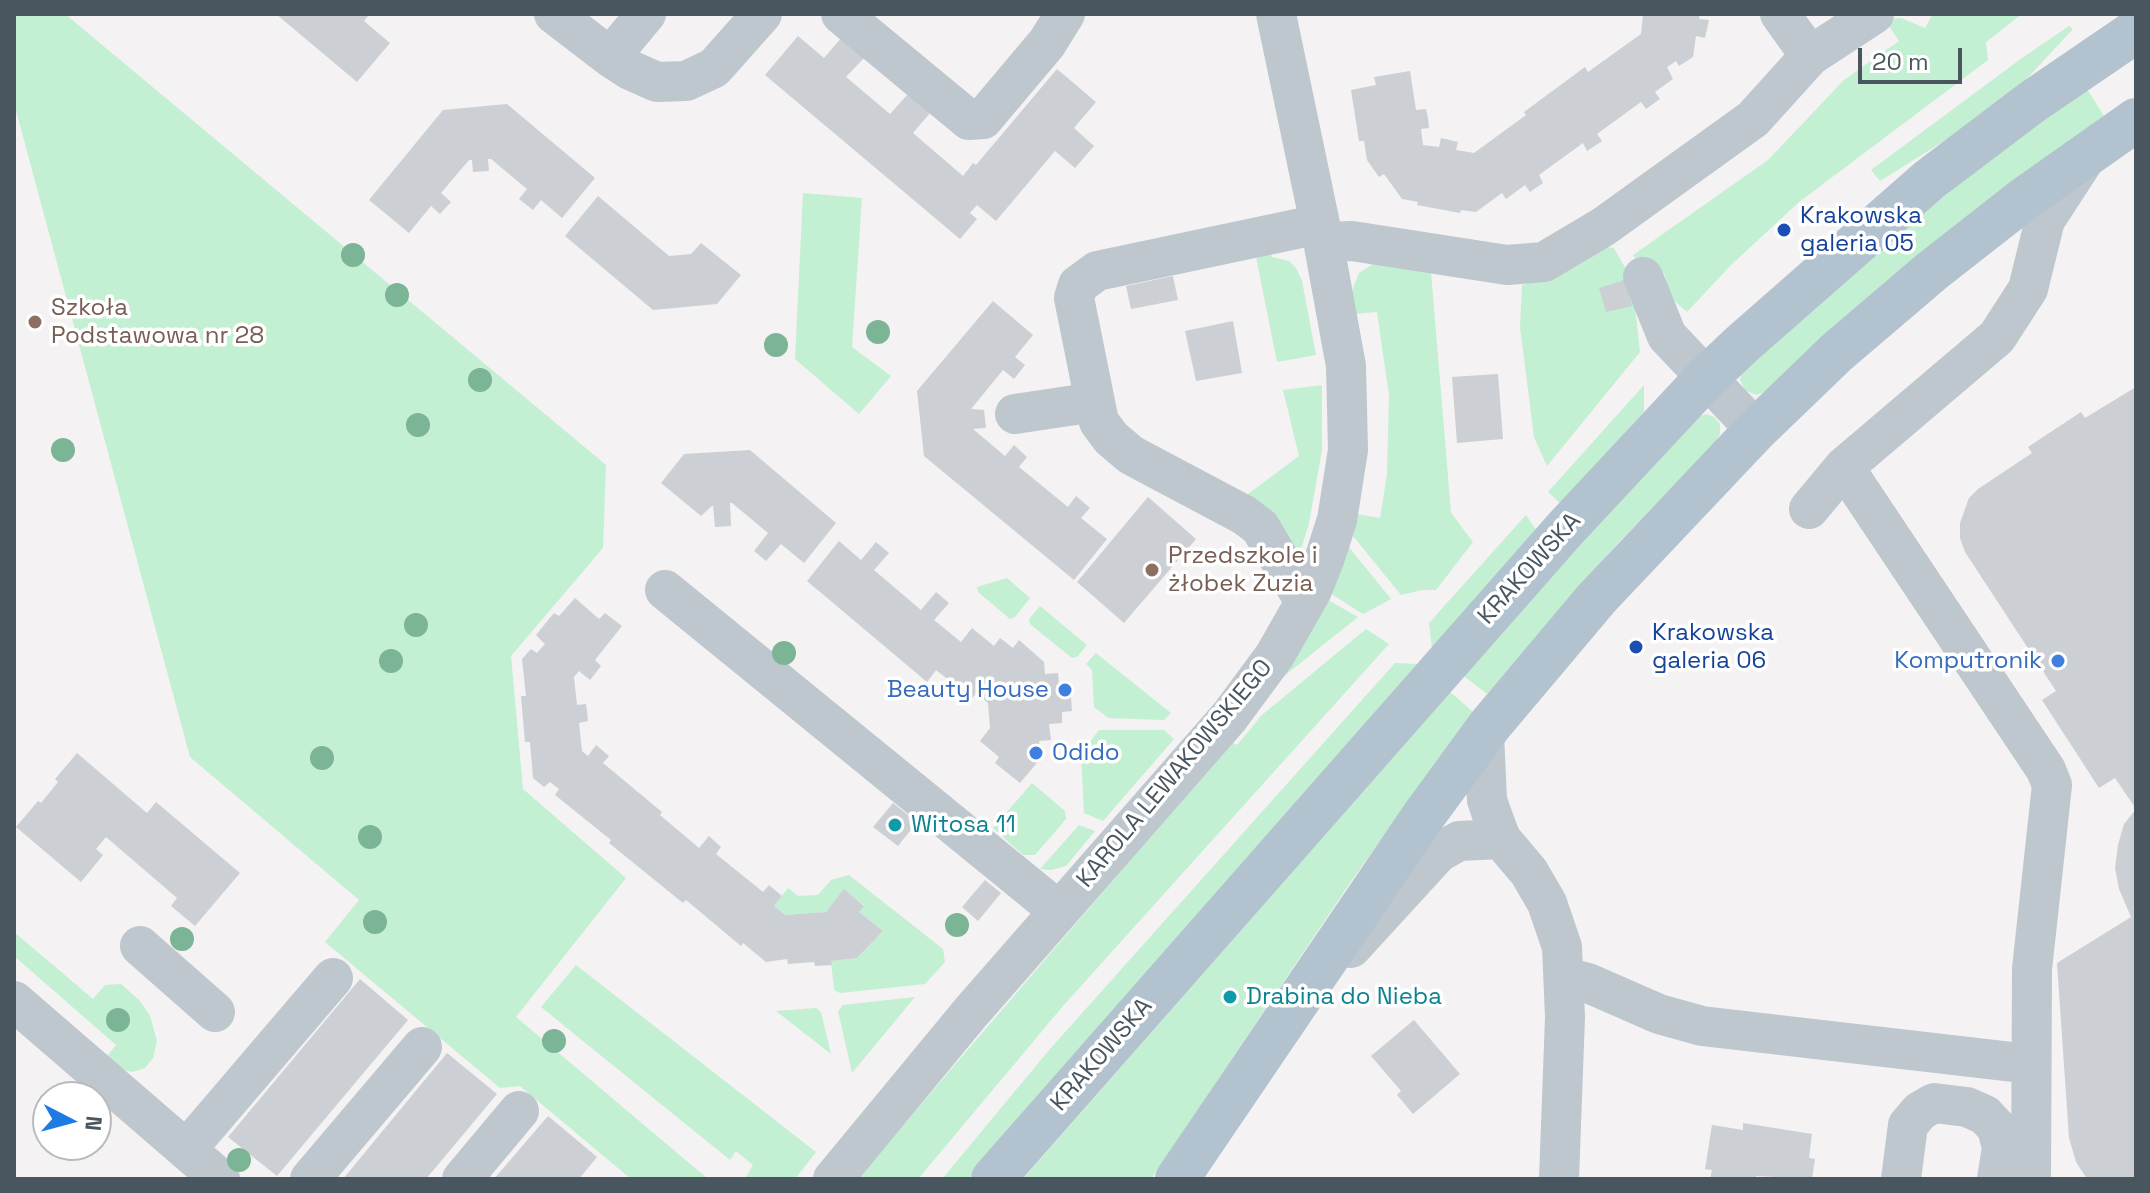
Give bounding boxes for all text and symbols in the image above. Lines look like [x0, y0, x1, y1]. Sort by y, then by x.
scale bar [1862, 32, 1966, 82]
text: 20 m [1872, 46, 1929, 77]
place label: Krakowska galeria 05 [1800, 202, 1922, 258]
marker: Krakowska galeria 05 [1775, 221, 1793, 239]
place label: Szkoła Podstawowa nr 28 [51, 294, 264, 350]
marker: Szkoła Podstawowa nr 28 [26, 313, 44, 331]
street label: KRAKOWSKA [1472, 507, 1588, 631]
place label: Przedszkole i żłobek Zuzia [1168, 542, 1318, 598]
marker: Przedszkole i żłobek Zuzia [1143, 561, 1161, 579]
place label: Krakowska galeria 06 [1652, 619, 1774, 675]
marker: Krakowska galeria 06 [1627, 638, 1645, 656]
place label: Komputronik [1894, 647, 2042, 675]
marker: Komputronik [2049, 652, 2067, 670]
street label: KAROLA LEWAKOWSKIEGO [1071, 654, 1279, 894]
place label: Beauty House [887, 676, 1049, 704]
marker: Beauty House [1056, 681, 1074, 699]
place label: Odido [1052, 739, 1120, 767]
marker: Odido [1027, 744, 1045, 762]
place label: Witosa 11 [911, 811, 1016, 839]
marker: Witosa 11 [886, 816, 904, 834]
place label: Drabina do Nieba [1246, 983, 1442, 1011]
marker: Drabina do Nieba [1221, 988, 1239, 1006]
street label: KRAKOWSKA [1045, 993, 1159, 1117]
north arrow [32, 1081, 112, 1161]
text: N [79, 1115, 109, 1132]

